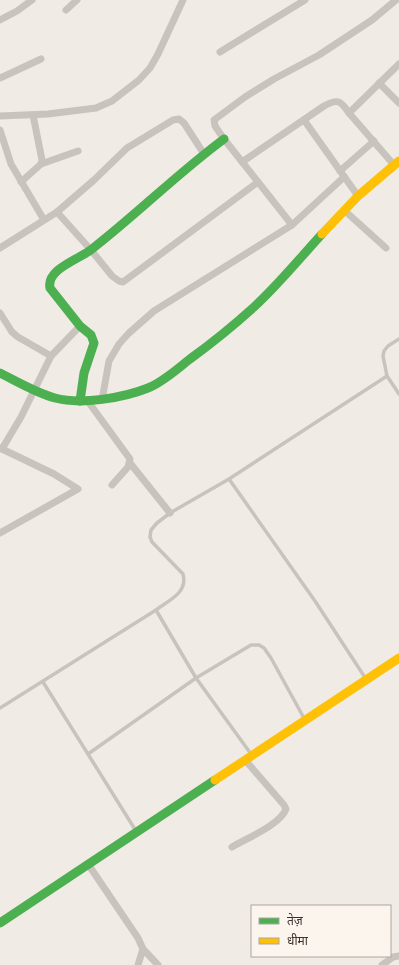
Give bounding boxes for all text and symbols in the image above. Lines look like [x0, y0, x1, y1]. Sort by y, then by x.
legend [251, 905, 391, 957]
text: तेज़ [287, 913, 304, 929]
text: धीमा [287, 933, 309, 949]

